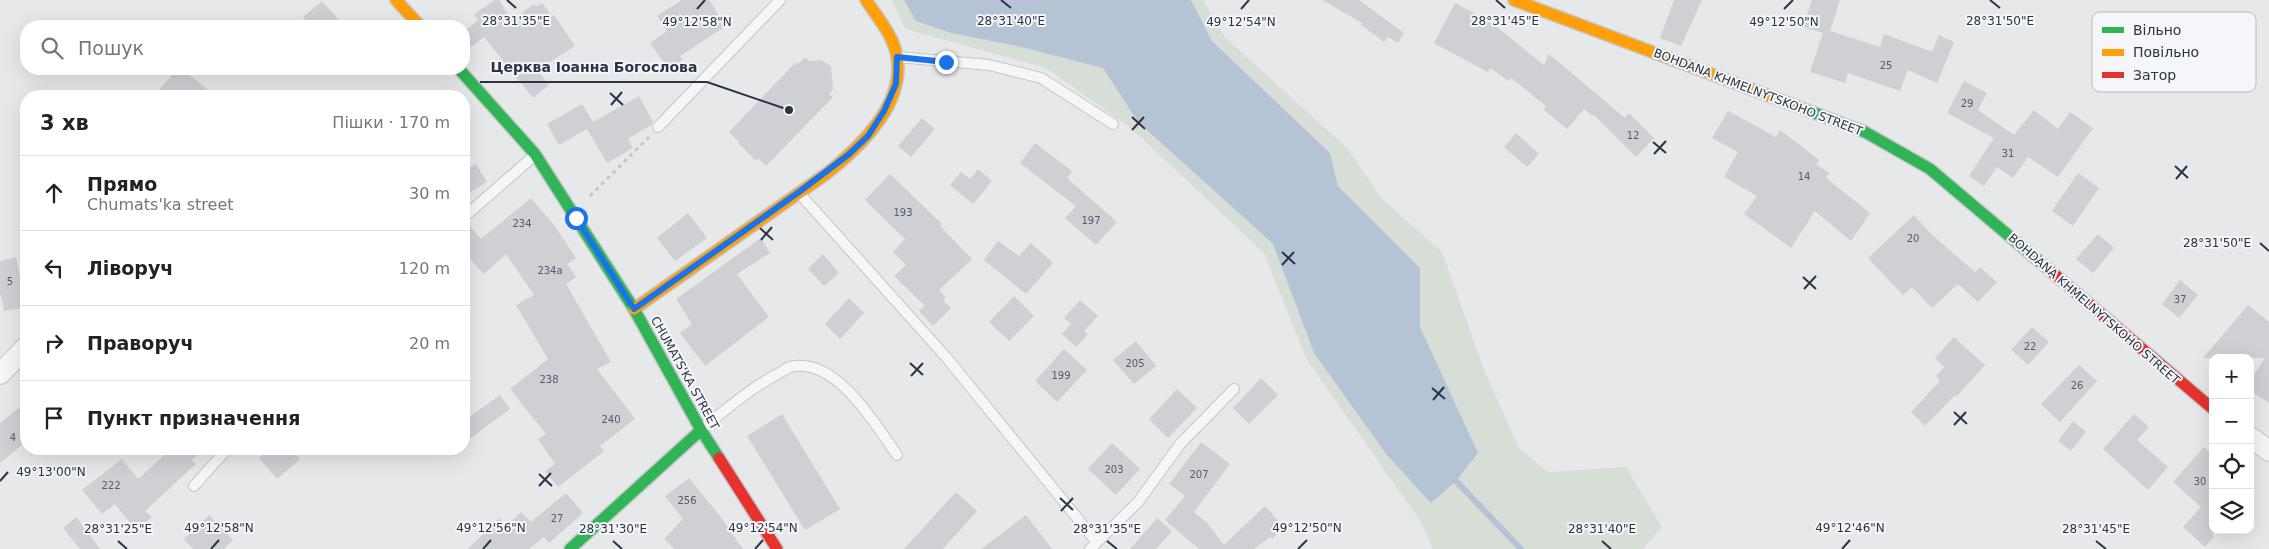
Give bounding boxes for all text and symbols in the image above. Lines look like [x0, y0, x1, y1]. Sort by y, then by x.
legend [2092, 12, 2256, 92]
text: 28°31'35"E [482, 14, 550, 28]
text: 28°31'40"E [977, 14, 1045, 28]
text: 28°31'45"E [1471, 14, 1539, 28]
text: 28°31'50"E [1966, 14, 2034, 28]
text: 49°12'58"N [662, 15, 732, 29]
text: 49°12'54"N [1206, 15, 1276, 29]
text: 49°12'50"N [1749, 15, 1819, 29]
search box [20, 20, 470, 75]
text: Вільно [2133, 22, 2181, 38]
icon: search [38, 34, 66, 62]
text: Пошук [78, 37, 144, 59]
text: Повільно [2133, 44, 2199, 60]
street label: BOHDANA KHMELNYTSKOHO STREET [1652, 46, 1865, 139]
route end [935, 51, 958, 74]
callout: Церква Іоанна Богослова [480, 53, 707, 82]
text: Церква Іоанна Богослова [491, 59, 697, 75]
house number: 25 [1880, 60, 1892, 71]
text: Затор [2133, 67, 2176, 83]
house number: 29 [1961, 98, 1973, 109]
text: 3 хв [40, 111, 89, 135]
text: Пішки · 170 m [332, 113, 450, 132]
house number: 12 [1627, 130, 1639, 141]
house number: 31 [2002, 148, 2014, 159]
house number: 14 [1798, 171, 1810, 182]
text: Прямо [87, 173, 157, 195]
icon: ahead [40, 179, 68, 207]
text: 30 m [409, 184, 450, 203]
text: Chumats'ka street [87, 195, 234, 214]
route start [565, 207, 588, 230]
house number: 193 [893, 207, 913, 218]
house number: 197 [1081, 215, 1101, 226]
house number: 234 [512, 218, 532, 229]
street label: BOHDANA KHMELNYTSKOHO STREET [2006, 231, 2183, 388]
house number: 20 [1907, 233, 1919, 244]
text: 28°31'50"E [2183, 236, 2251, 250]
icon: left [40, 254, 68, 282]
text: Ліворуч [87, 257, 173, 279]
text: 120 m [399, 259, 450, 278]
house number: 234а [537, 265, 563, 276]
house number: 5 [7, 276, 13, 287]
house number: 37 [2174, 294, 2186, 305]
street label: CHUMATS'KA STREET [648, 314, 722, 433]
icon: right [40, 329, 68, 357]
text: Праворуч [87, 332, 193, 354]
text: 20 m [409, 334, 450, 353]
house number: 22 [2024, 341, 2036, 352]
map controls [2209, 354, 2254, 534]
button: + [2209, 354, 2254, 399]
house number: 205 [1125, 358, 1145, 369]
house number: 199 [1051, 370, 1071, 381]
house number: 238 [539, 374, 559, 385]
house number: 26 [2071, 380, 2083, 391]
button: − [2209, 399, 2254, 444]
icon: arrive [40, 404, 68, 432]
text: Пункт призначення [87, 407, 300, 429]
house number: 240 [601, 414, 621, 425]
house number: 4 [10, 432, 16, 443]
button: locate [2209, 444, 2254, 489]
house number: 203 [1104, 464, 1124, 475]
text: 49°13'00"N [16, 465, 86, 479]
house number: 207 [1189, 469, 1209, 480]
house number: 30 [2194, 476, 2206, 487]
house number: 222 [101, 480, 121, 491]
button: layers [2209, 489, 2254, 534]
house number: 256 [677, 495, 697, 506]
house number: 27 [551, 513, 563, 524]
text: 49°12'58"N [184, 521, 254, 535]
text: 49°12'56"N [456, 521, 526, 535]
text: 49°12'54"N [728, 521, 798, 535]
text: 49°12'50"N [1272, 521, 1342, 535]
text: 49°12'46"N [1815, 521, 1885, 535]
text: 28°31'25"E [84, 522, 152, 536]
text: 28°31'30"E [579, 522, 647, 536]
text: 28°31'35"E [1073, 522, 1141, 536]
text: 28°31'40"E [1568, 522, 1636, 536]
text: 28°31'45"E [2062, 522, 2130, 536]

